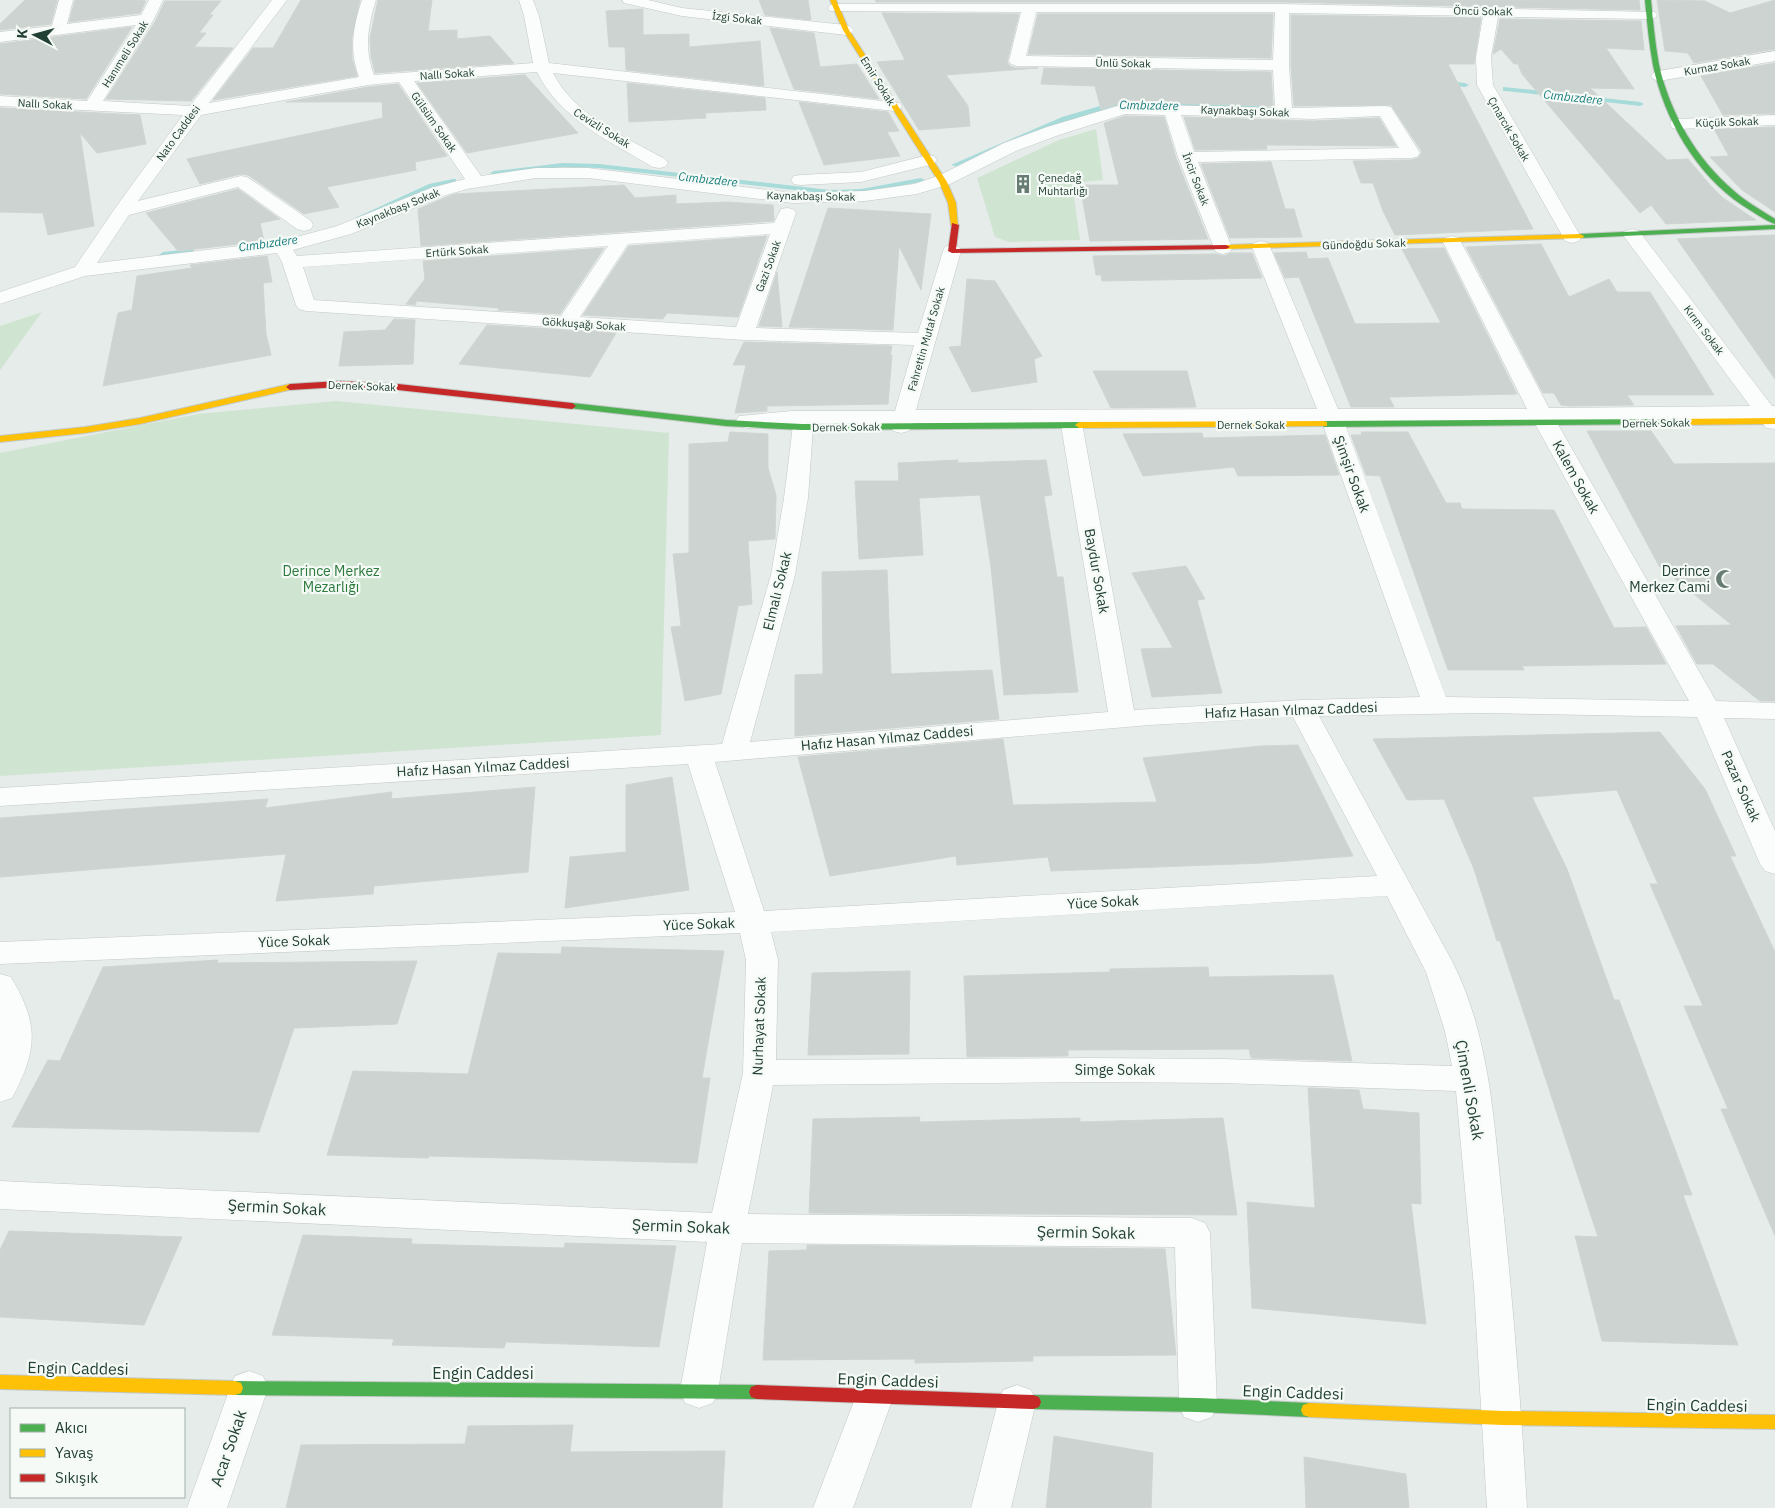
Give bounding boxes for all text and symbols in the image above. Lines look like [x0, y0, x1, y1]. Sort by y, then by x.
street label: Öncü SokaK [1453, 3, 1513, 19]
street label: İzgi Sokak [711, 8, 763, 28]
north arrow [10, 10, 60, 60]
street label: Hanımeli Sokak [99, 18, 151, 90]
text: K [13, 28, 32, 39]
street label: Kurnaz Sokak [1683, 53, 1751, 79]
street label: Emir Sokak [857, 54, 899, 108]
street label: Ünlü Sokak [1095, 56, 1151, 70]
street label: Nallı Sokak [419, 65, 475, 83]
water label: Cımbızdere [1543, 86, 1603, 108]
street label: Gülsüm Sokak [408, 89, 460, 155]
street label: Çınarcık Sokak [1485, 94, 1533, 164]
street label: Nallı Sokak [17, 96, 73, 112]
water label: Cımbızdere [1119, 97, 1179, 113]
street label: Nato Caddesi [153, 102, 203, 164]
street label: Kaynakbaşı Sokak [1200, 102, 1290, 120]
street label: Cevizli Sokak [571, 105, 633, 151]
street label: Küçük Sokak [1695, 114, 1759, 130]
street label: İncir Sokak [1180, 151, 1213, 208]
water label: Cımbızdere [678, 168, 738, 190]
place label: Çenedağ Muhtarlığı [1038, 171, 1088, 198]
building icon: Çenedağ Muhtarlığı [1012, 173, 1034, 195]
street label: Kaynakbaşı Sokak [354, 185, 442, 231]
street label: Kaynakbaşı Sokak [766, 188, 856, 204]
water label: Cımbızdere [237, 231, 299, 255]
street label: Gündoğdu Sokak [1322, 236, 1406, 252]
street label: Gazi Sokak [752, 238, 784, 294]
street label: Ertürk Sokak [425, 242, 489, 260]
street label: Fahrettin Mutaf Sokak [904, 285, 948, 393]
street label: Kırım Sokak [1681, 302, 1727, 358]
street label: Gökkuşağı Sokak [542, 314, 627, 334]
street label: Dernek Sokak [328, 378, 396, 394]
street label: Dernek Sokak [1622, 415, 1690, 431]
street label: Dernek Sokak [1217, 418, 1285, 432]
street label: Dernek Sokak [812, 419, 880, 435]
street label: Şimşir Sokak [1330, 433, 1374, 516]
street label: Kalem Sokak [1548, 437, 1604, 517]
street label: Baydur Sokak [1081, 527, 1113, 616]
street label: Elmalı Sokak [759, 549, 796, 632]
park label: Derince Merkez Mezarlığı [282, 562, 380, 596]
place label: Derince Merkez Cami [1629, 562, 1710, 596]
mosque icon: Derince Merkez Cami [1714, 568, 1736, 590]
street label: Hafız Hasan Yılmaz Caddesi [1204, 698, 1378, 722]
street label: Hafız Hasan Yılmaz Caddesi [800, 721, 974, 755]
street label: Pazar Sokak [1717, 747, 1765, 825]
street label: Hafız Hasan Yılmaz Caddesi [396, 753, 570, 781]
street label: Yüce Sokak [1067, 891, 1140, 913]
street label: Yüce Sokak [663, 914, 736, 934]
street label: Yüce Sokak [258, 931, 331, 951]
street label: Nurhayat Sokak [748, 976, 770, 1076]
street label: Çimenli Sokak [1451, 1038, 1489, 1142]
street label: Simge Sokak [1075, 1061, 1156, 1079]
street label: Şermin Sokak [227, 1194, 327, 1220]
street label: Şermin Sokak [631, 1214, 731, 1238]
street label: Şermin Sokak [1037, 1221, 1136, 1243]
street label: Engin Caddesi [27, 1357, 129, 1379]
street label: Engin Caddesi [432, 1363, 534, 1383]
street label: Engin Caddesi [837, 1368, 939, 1392]
street label: Engin Caddesi [1242, 1380, 1344, 1404]
street label: Engin Caddesi [1646, 1394, 1748, 1416]
street label: Acar Sokak [206, 1406, 251, 1489]
legend [10, 1408, 185, 1498]
text: Akıcı [55, 1418, 88, 1437]
text: Yavaş [55, 1443, 94, 1462]
text: Sıkışık [55, 1468, 98, 1487]

